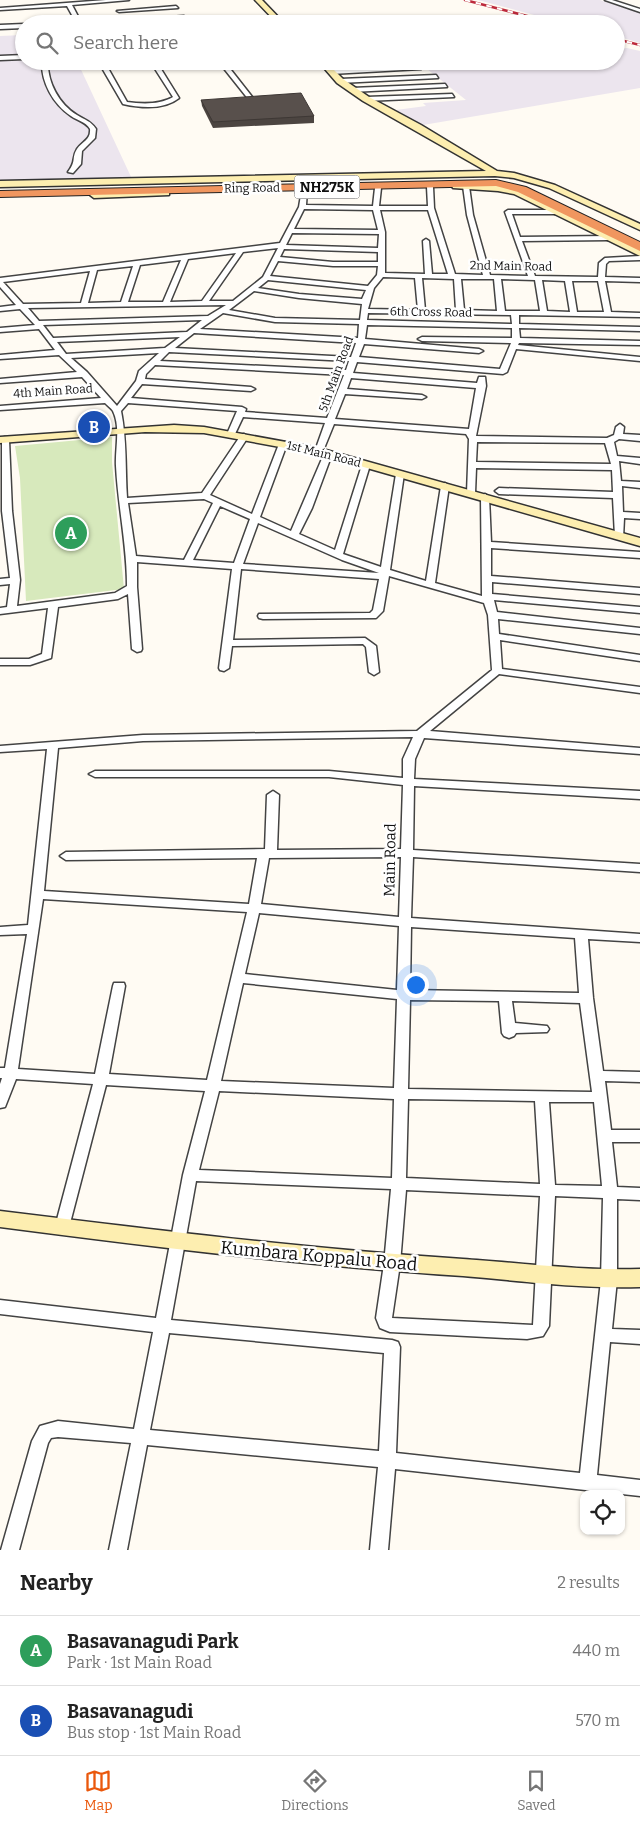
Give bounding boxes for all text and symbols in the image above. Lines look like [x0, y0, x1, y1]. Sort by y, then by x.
search box [15, 15, 625, 70]
icon: search [33, 29, 61, 57]
text: Search here [73, 31, 178, 54]
road number: NH275K [294, 176, 360, 198]
street label: Ring Road [224, 181, 280, 195]
street label: 2nd Main Road [470, 258, 552, 274]
street label: 6th Cross Road [390, 304, 472, 320]
street label: 5th Main Road [316, 334, 356, 414]
street label: 4th Main Road [13, 381, 93, 401]
pin: B [78, 408, 110, 446]
street label: 1st Main Road [285, 438, 363, 470]
pin: A [55, 514, 87, 552]
street label: Main Road [380, 823, 400, 897]
your location [403, 972, 429, 998]
street label: Kumbara Koppalu Road [220, 1236, 419, 1276]
map controls [580, 1490, 625, 1535]
button: locate [580, 1490, 625, 1535]
text: Nearby [20, 1570, 93, 1596]
text: 2 results [557, 1573, 620, 1592]
text: Basavanagudi Park [67, 1630, 238, 1653]
text: A [30, 1641, 42, 1660]
text: 440 m [573, 1641, 620, 1660]
text: Park · 1st Main Road [67, 1653, 212, 1672]
text: Basavanagudi [67, 1700, 193, 1723]
text: B [31, 1711, 41, 1730]
text: 570 m [575, 1711, 620, 1730]
text: Bus stop · 1st Main Road [67, 1723, 241, 1742]
tab: Map [84, 1767, 113, 1814]
tab: Directions [281, 1767, 349, 1814]
tab: Saved [517, 1767, 556, 1814]

